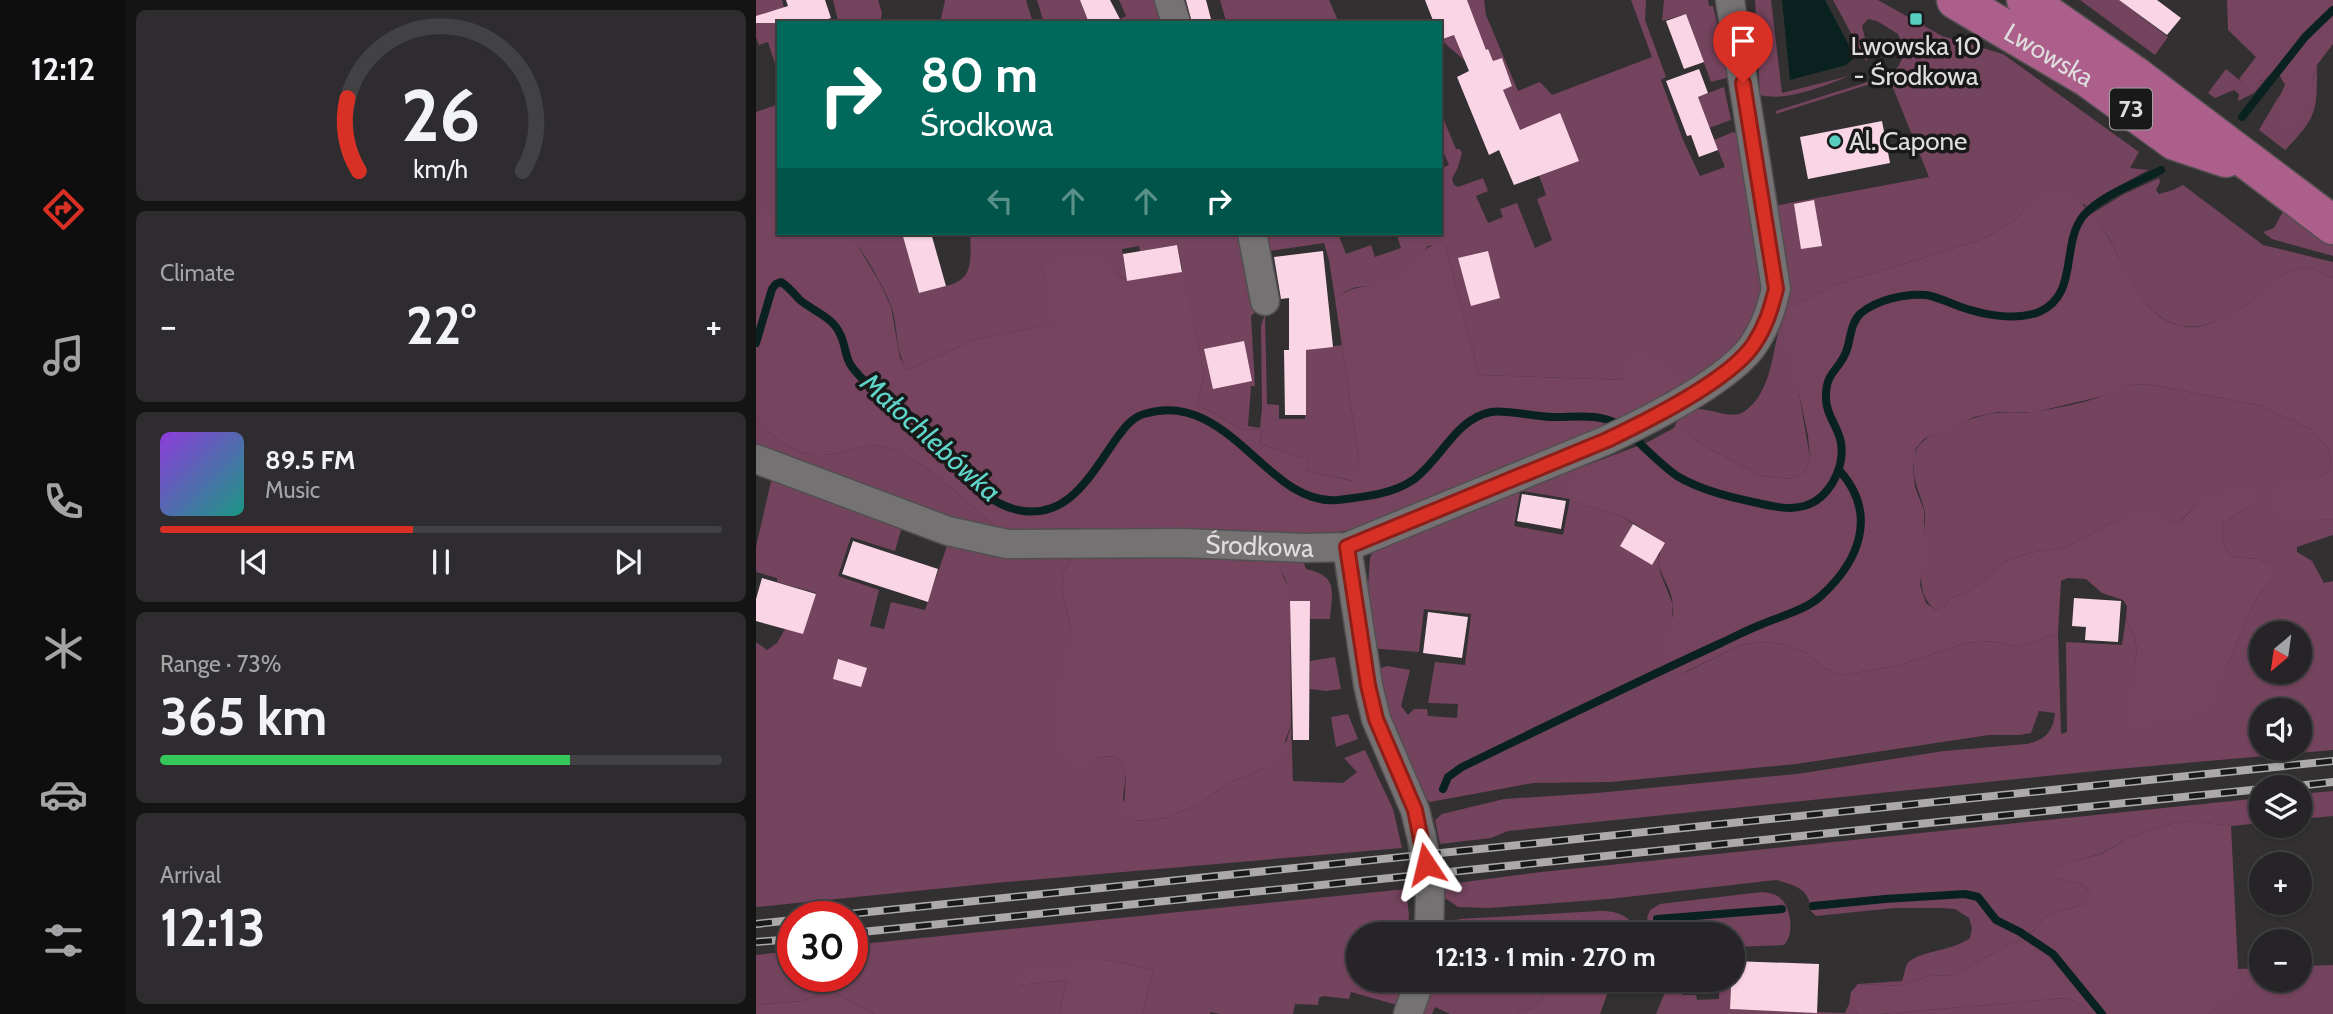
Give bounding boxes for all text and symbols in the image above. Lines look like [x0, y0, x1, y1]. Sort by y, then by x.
pin [1713, 11, 1773, 83]
marker: Lwowska 10 - Środkowa [1908, 11, 1924, 27]
street label: Lwowska [1998, 16, 2100, 94]
icon: arrive [1724, 22, 1762, 60]
place label: Lwowska 10 - Środkowa [1851, 30, 1981, 92]
text: 80 m [920, 45, 1038, 104]
text: 12:12 [31, 49, 95, 88]
icon: right [805, 49, 896, 140]
text: 26 [401, 72, 481, 160]
road number: 73 [2110, 88, 2152, 130]
text: Środkowa [920, 105, 1053, 144]
place label: Al. Capone [1849, 125, 1967, 157]
marker: Al. Capone [1827, 133, 1843, 149]
text: km/h [414, 154, 468, 184]
icon: left [981, 182, 1019, 220]
icon: ahead [1054, 182, 1092, 220]
icon: ahead [1127, 182, 1165, 220]
icon: right [1200, 182, 1238, 220]
icon: directions [39, 185, 88, 234]
text: Climate [160, 259, 235, 287]
text: 22° [406, 294, 476, 357]
text: − [160, 302, 177, 349]
text: + [705, 302, 722, 349]
icon: music [39, 331, 88, 380]
water label: Małochlebówka [853, 365, 1008, 509]
text: 89.5 FM [265, 444, 355, 476]
text: Music [265, 476, 320, 504]
icon: phone [39, 477, 88, 526]
street label: Środkowa [1205, 528, 1314, 564]
icon: previous [235, 543, 273, 581]
icon: pause [422, 543, 460, 581]
icon: next [609, 543, 647, 581]
north arrow [2249, 621, 2312, 684]
map controls [2249, 621, 2312, 992]
icon: climate [39, 624, 88, 673]
text: Range · 73% [160, 650, 281, 678]
text: 365 km [160, 685, 327, 748]
button: sound [2249, 698, 2312, 761]
icon: car [39, 770, 88, 819]
button: layers [2249, 775, 2312, 838]
position arrow [1389, 827, 1463, 901]
button: + [2249, 852, 2312, 915]
text: Arrival [160, 861, 221, 889]
text: 12:13 [160, 896, 265, 959]
speed limit sign: 30 [777, 901, 868, 992]
icon: filters [39, 916, 88, 965]
button: − [2249, 929, 2312, 992]
text: 12:13 · 1 min · 270 m [1435, 941, 1656, 973]

